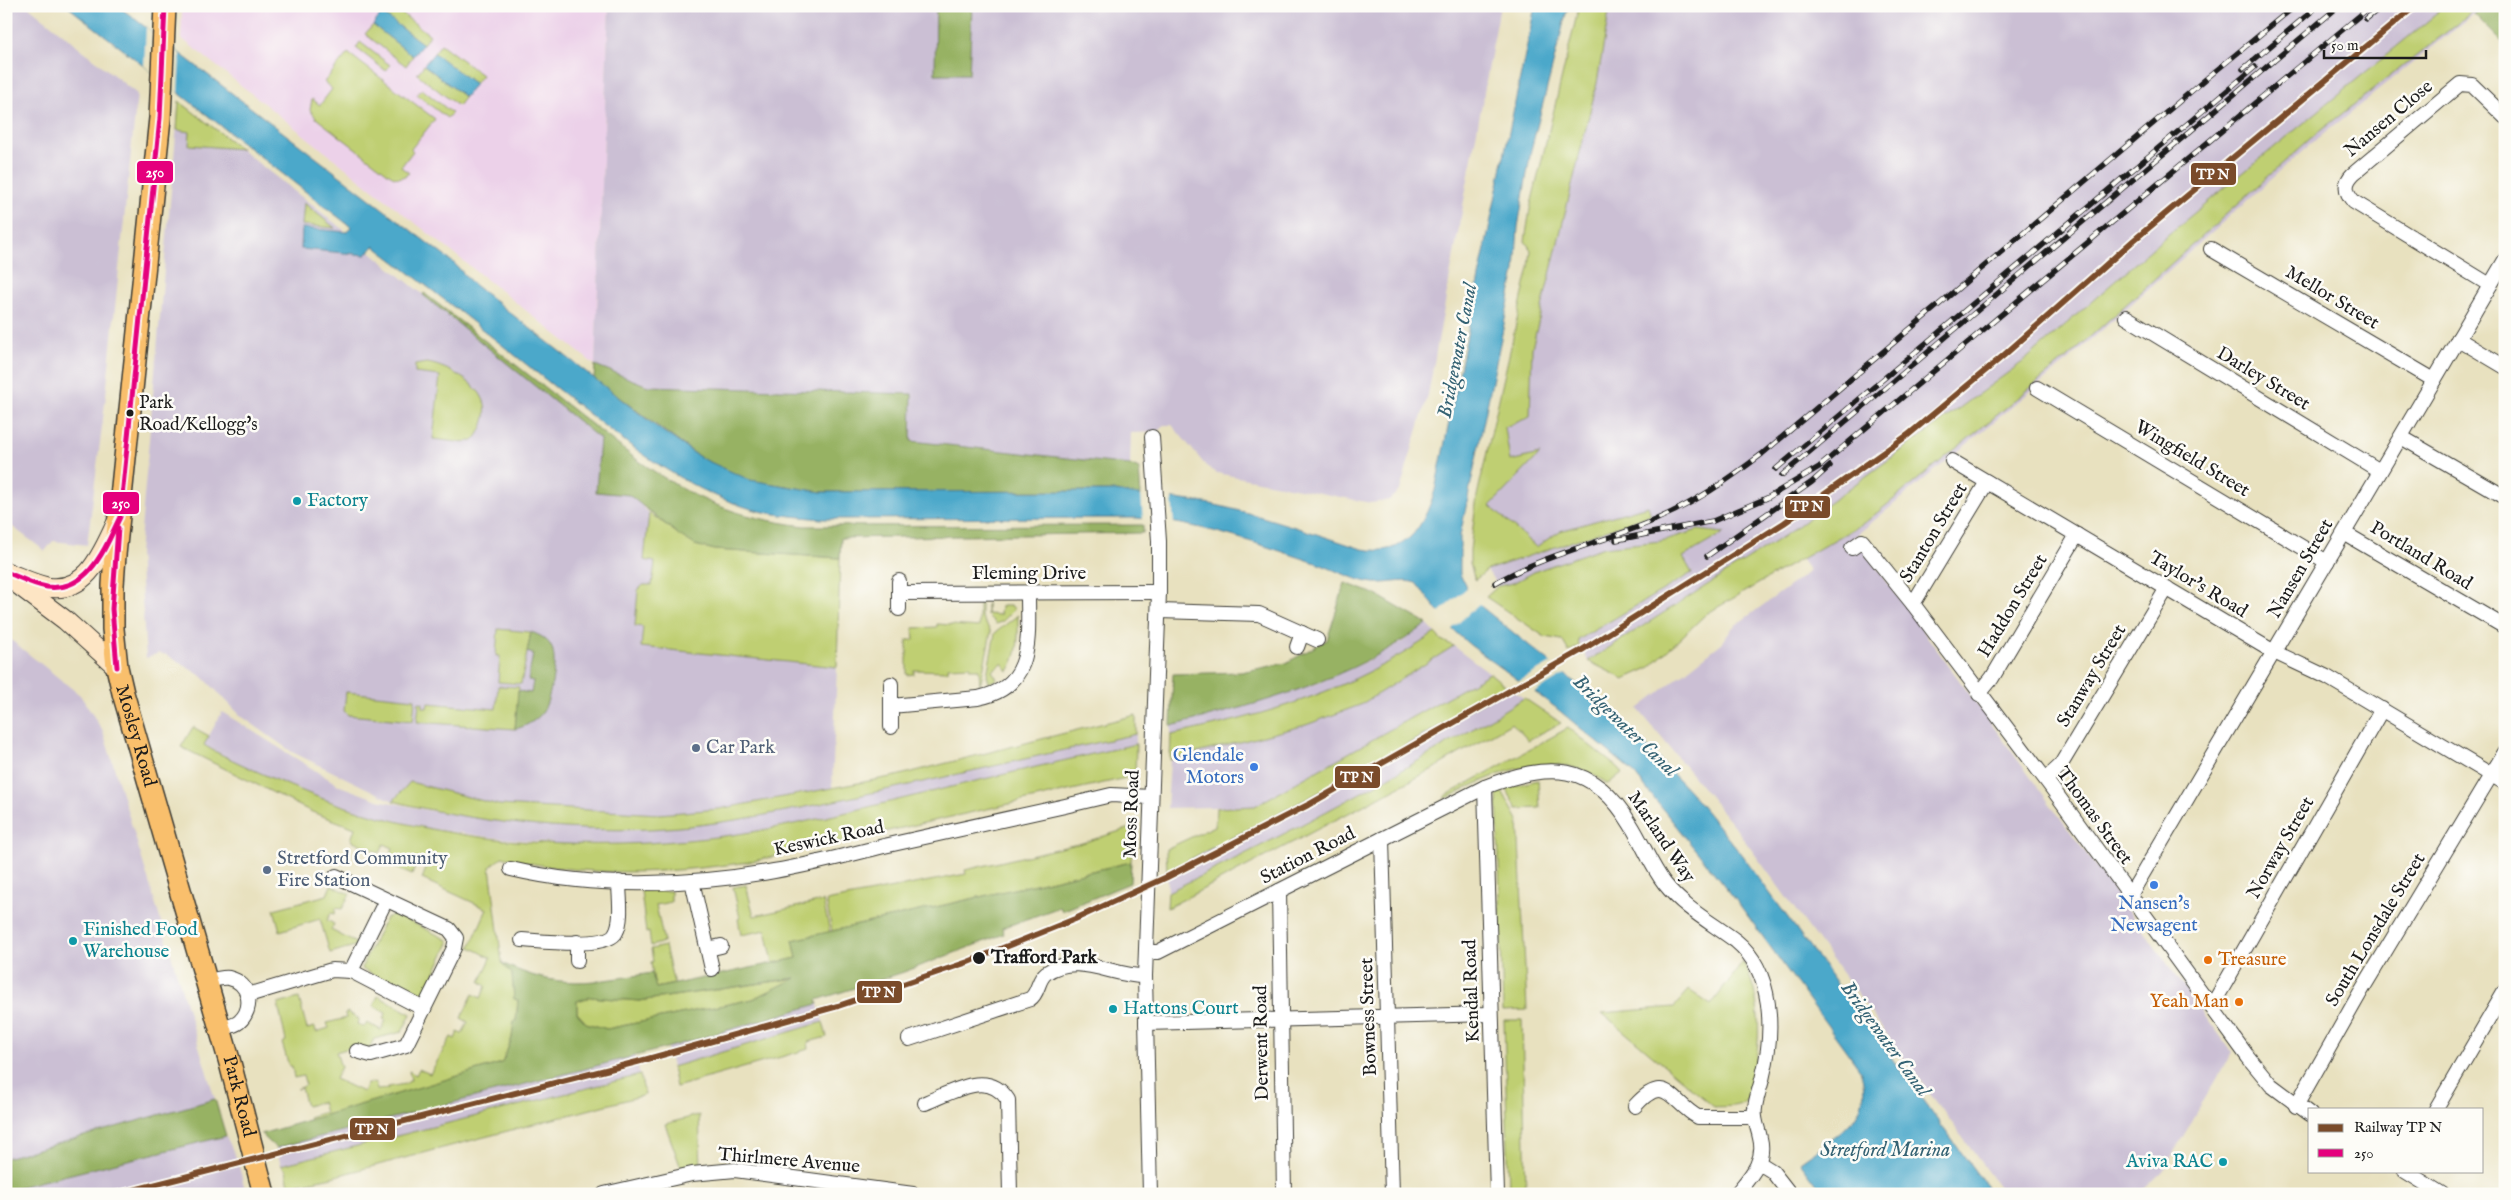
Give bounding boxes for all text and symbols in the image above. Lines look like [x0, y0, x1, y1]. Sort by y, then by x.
scale bar [2324, 28, 2426, 60]
text: 50 m [2331, 36, 2359, 55]
street label: Nansen Close [2340, 75, 2438, 163]
line badge: 250 [136, 160, 174, 184]
line badge: TP N [2190, 162, 2237, 186]
text: 250 [146, 164, 164, 182]
text: TP N [2195, 166, 2230, 184]
street label: Mellor Street [2281, 261, 2384, 336]
water label: Bridgewater Canal [1433, 279, 1485, 421]
street label: Darley Street [2212, 342, 2315, 417]
place label: Park Road/Kellogg's [139, 392, 258, 437]
marker: Park Road/Kellogg's [125, 408, 135, 418]
street label: Wingfield Street [2130, 415, 2254, 503]
street label: Stanton Street [1895, 478, 1974, 587]
place label: Factory [307, 489, 369, 513]
line badge: 250 [102, 491, 140, 515]
text: 250 [112, 495, 130, 513]
marker: Factory [291, 495, 303, 507]
line badge: TP N [1784, 495, 1831, 519]
text: TP N [1789, 498, 1824, 516]
street label: Nansen Street [2263, 514, 2339, 623]
street label: Portland Road [2366, 516, 2477, 596]
street label: Taylor's Road [2144, 546, 2252, 624]
street label: Haddon Street [1973, 550, 2054, 662]
street label: Fleming Drive [972, 562, 1087, 586]
street label: Stanway Street [2052, 620, 2132, 732]
water label: Bridgewater Canal [1566, 669, 1685, 785]
street label: Mosley Road [109, 682, 162, 790]
place label: Car Park [706, 736, 776, 760]
marker: Car Park [690, 742, 702, 754]
place label: Glendale Motors [1173, 744, 1244, 790]
marker: Glendale Motors [1248, 761, 1260, 773]
street label: Thomas Street [2050, 762, 2138, 870]
line badge: TP N [1334, 765, 1381, 789]
street label: Moss Road [1118, 769, 1146, 859]
text: TP N [1339, 769, 1374, 787]
street label: Marland Way [1622, 787, 1701, 888]
street label: Norway Street [2242, 792, 2320, 903]
street label: Keswick Road [772, 815, 887, 862]
street label: Station Road [1256, 821, 1360, 890]
place label: Stretford Community Fire Station [277, 847, 448, 893]
street label: South Lonsdale Street [2321, 849, 2432, 1011]
marker: Stretford Community Fire Station [261, 864, 273, 876]
marker: Nansen's Newsagent [2148, 879, 2160, 891]
place label: Nansen's Newsagent [2110, 892, 2198, 938]
place label: Finished Food Warehouse [83, 918, 198, 964]
marker: Finished Food Warehouse [67, 935, 79, 947]
street label: Kendal Road [1458, 938, 1486, 1043]
place label: Trafford Park [990, 946, 1098, 970]
place label: Treasure [2218, 948, 2287, 972]
marker: Trafford Park [971, 950, 987, 966]
marker: Treasure [2202, 954, 2214, 966]
street label: Bowness Street [1355, 957, 1383, 1077]
water label: Bridgewater Canal [1834, 976, 1937, 1104]
line badge: TP N [856, 980, 903, 1004]
text: TP N [861, 984, 896, 1002]
street label: Derwent Road [1249, 984, 1275, 1101]
place label: Yeah Man [2150, 990, 2229, 1014]
marker: Yeah Man [2233, 996, 2245, 1008]
place label: Hattons Court [1123, 997, 1239, 1021]
marker: Hattons Court [1107, 1003, 1119, 1015]
street label: Park Road [216, 1053, 261, 1141]
legend [2308, 1108, 2484, 1172]
line badge: TP N [349, 1117, 396, 1141]
text: Railway TP N [2354, 1118, 2442, 1137]
text: TP N [354, 1121, 389, 1139]
water label: Stretford Marina [1820, 1138, 1950, 1163]
street label: Thirlmere Avenue [717, 1143, 861, 1179]
text: 250 [2354, 1144, 2374, 1163]
place label: Aviva RAC [2125, 1150, 2213, 1174]
marker: Aviva RAC [2217, 1156, 2229, 1168]

